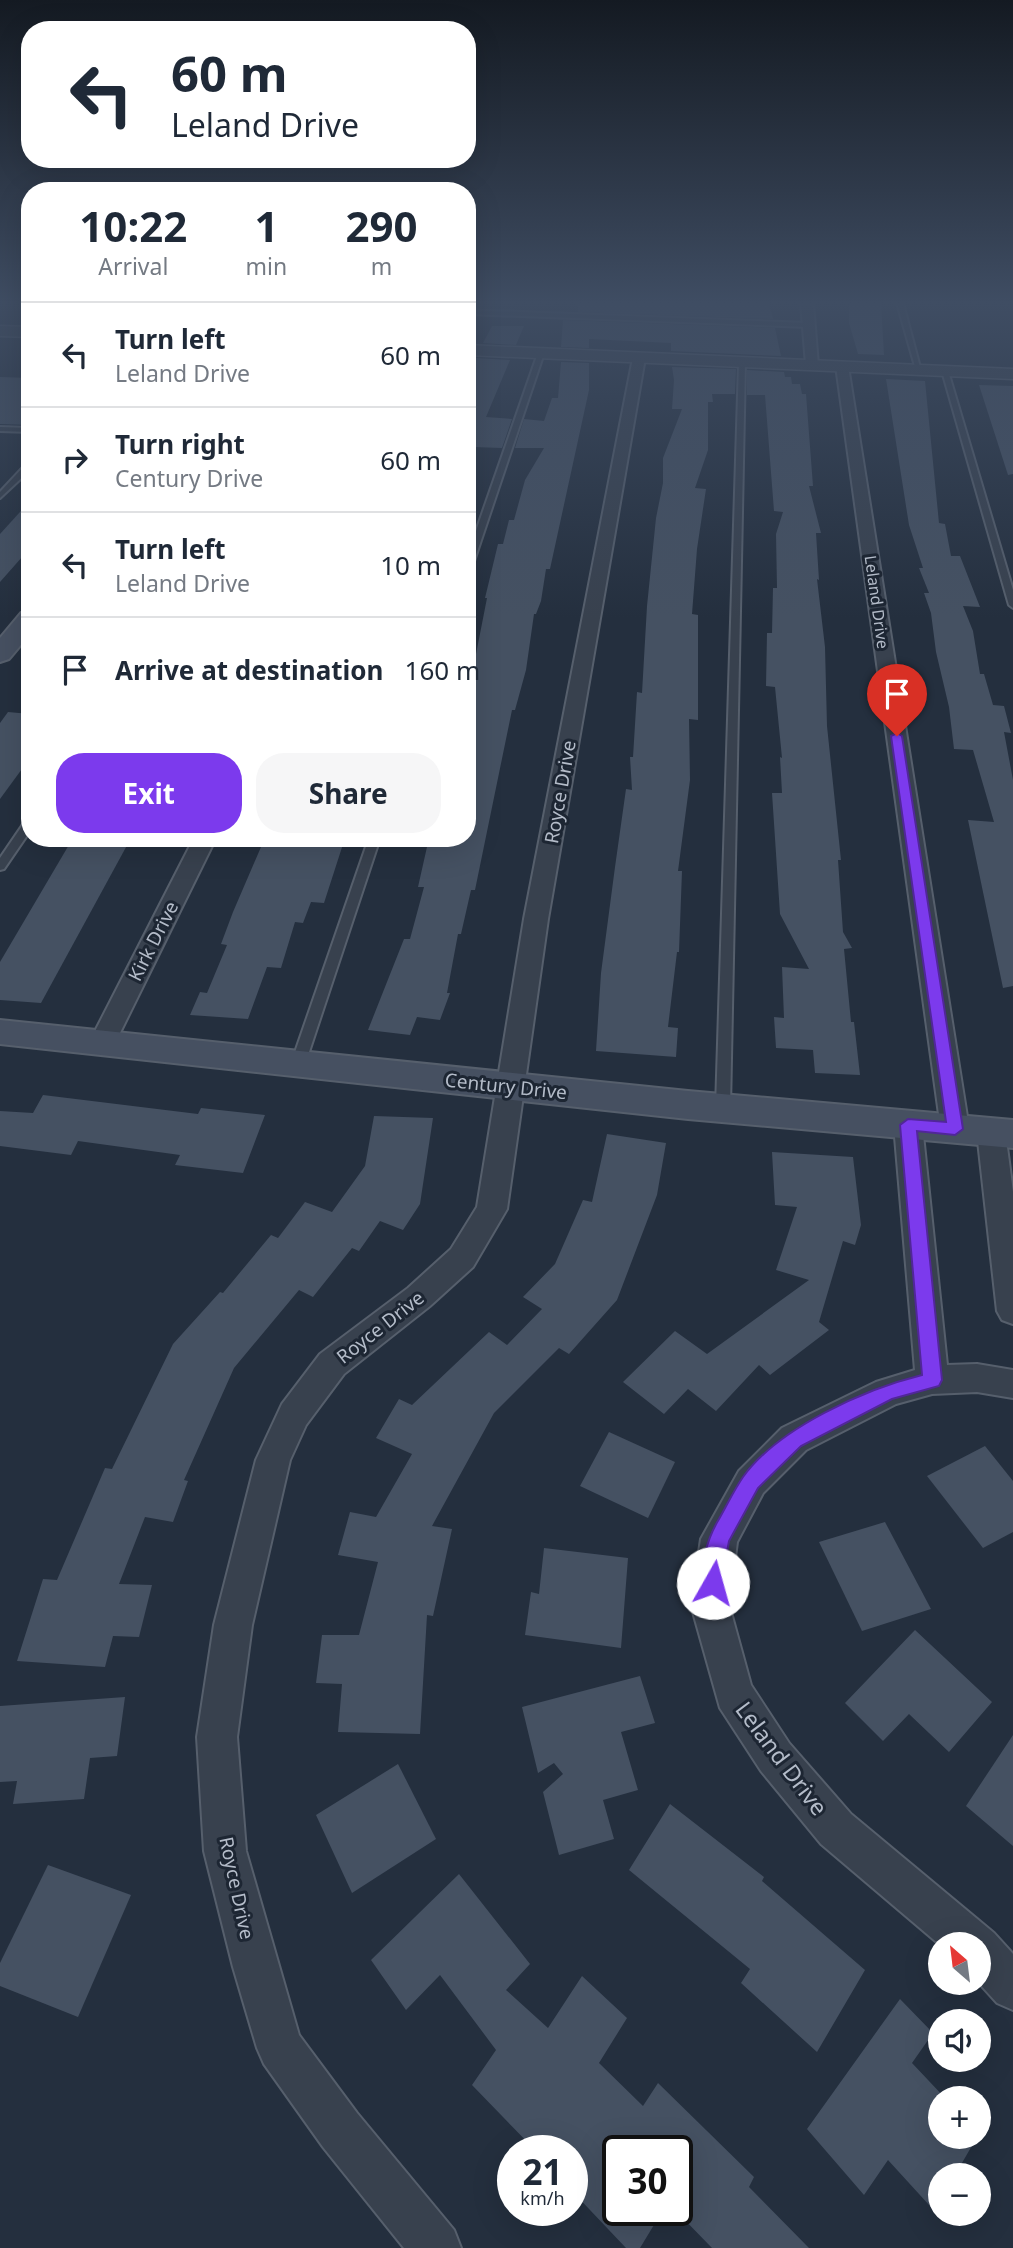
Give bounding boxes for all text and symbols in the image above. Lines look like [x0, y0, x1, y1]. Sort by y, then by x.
text: 60 m [171, 40, 288, 106]
icon: left [56, 49, 147, 140]
text: Leland Drive [171, 103, 359, 146]
text: 10:22 [79, 197, 187, 254]
text: 1 [254, 197, 278, 254]
text: 290 [346, 197, 418, 254]
text: Arrival [98, 250, 168, 282]
text: min [246, 250, 287, 282]
text: m [371, 250, 392, 282]
text: Turn left [115, 321, 226, 357]
icon: left [56, 336, 94, 374]
text: 60 m [380, 337, 441, 373]
text: Leland Drive [115, 357, 250, 389]
text: Turn right [115, 426, 245, 462]
icon: right [56, 441, 94, 479]
text: 60 m [380, 442, 441, 478]
text: Century Drive [115, 462, 263, 494]
text: Turn left [115, 531, 226, 567]
icon: left [56, 546, 94, 584]
text: 10 m [380, 547, 441, 583]
street label: Leland Drive [860, 554, 894, 650]
text: Leland Drive [115, 567, 250, 599]
icon: arrive [56, 651, 94, 689]
text: Arrive at destination [115, 652, 384, 688]
text: 160 m [405, 652, 480, 688]
pin [867, 664, 927, 736]
icon: arrive [878, 675, 916, 713]
street label: Royce Drive [538, 738, 582, 846]
button: Exit [56, 753, 242, 833]
button: Share [256, 753, 441, 833]
street label: Kirk Drive [122, 897, 184, 985]
street label: Century Drive [444, 1067, 568, 1105]
street label: Royce Drive [331, 1285, 429, 1369]
position arrow [676, 1546, 750, 1620]
street label: Leland Drive [729, 1694, 835, 1822]
street label: Royce Drive [213, 1834, 261, 1942]
north arrow [928, 1932, 990, 1995]
map controls [928, 1932, 991, 2226]
button: sound [928, 2009, 991, 2072]
button: + [928, 2086, 991, 2149]
speed limit sign: 30 [602, 2135, 693, 2226]
text: 21 [522, 2148, 563, 2195]
button: − [928, 2163, 991, 2226]
text: km/h [520, 2186, 565, 2210]

